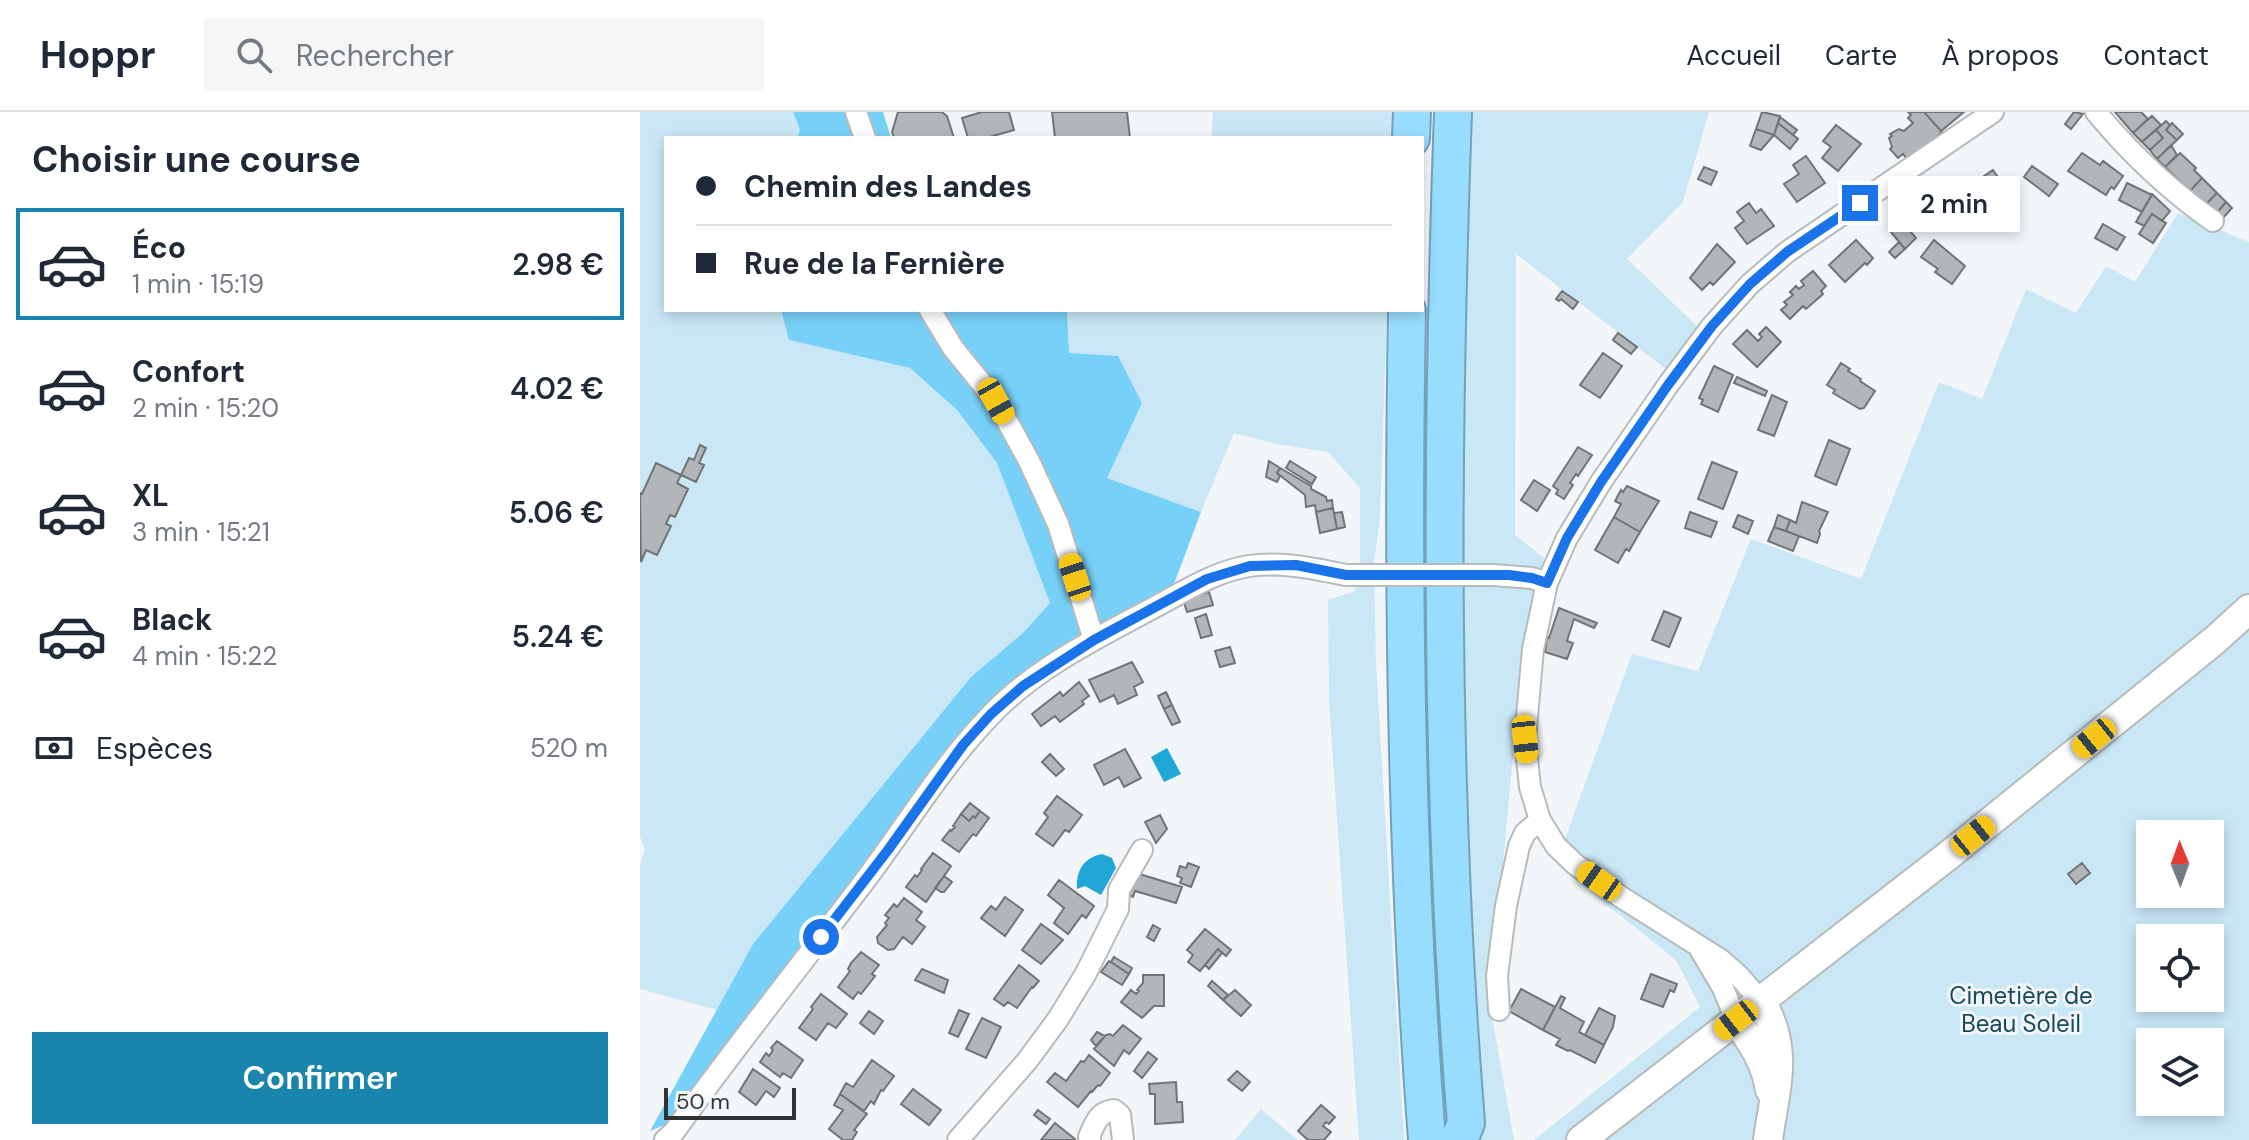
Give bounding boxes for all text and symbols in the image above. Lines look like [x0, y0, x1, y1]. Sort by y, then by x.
search box [204, 19, 764, 91]
text: Hoppr [40, 30, 156, 80]
icon: search [232, 33, 276, 77]
text: Rechercher [296, 36, 454, 75]
text: Accueil [1686, 37, 1781, 74]
text: Carte [1825, 37, 1897, 74]
text: À propos [1941, 37, 2059, 74]
text: Contact [2103, 37, 2209, 74]
text: Choisir une course [32, 136, 361, 183]
text: Chemin des Landes [744, 167, 1032, 206]
callout: 2 min [1888, 175, 2020, 231]
route end [1842, 185, 1878, 221]
text: 2 min [1920, 187, 1988, 221]
icon: car [36, 228, 108, 300]
text: Éco [132, 228, 186, 267]
text: Rue de la Fernière [744, 244, 1005, 283]
text: 2.98 € [512, 245, 604, 284]
text: 1 min · 15:19 [132, 267, 264, 301]
icon: car [36, 352, 108, 424]
text: Confort [132, 352, 245, 391]
text: 4.02 € [510, 369, 604, 408]
car [974, 374, 1018, 428]
text: 2 min · 15:20 [132, 391, 279, 425]
icon: car [36, 476, 108, 548]
text: XL [132, 476, 169, 515]
text: 5.06 € [509, 493, 604, 532]
text: 3 min · 15:21 [132, 515, 270, 549]
car [1056, 550, 1094, 604]
icon: car [36, 600, 108, 672]
text: Black [132, 600, 212, 639]
text: 5.24 € [511, 617, 604, 656]
text: 4 min · 15:22 [132, 639, 277, 673]
car [1511, 714, 1539, 764]
car [2068, 714, 2120, 762]
icon: cash [32, 726, 76, 770]
text: Espèces [96, 729, 213, 768]
text: 520 m [530, 731, 608, 765]
car [1947, 812, 1999, 860]
north arrow [2136, 820, 2224, 908]
map controls [2136, 820, 2224, 1116]
car [1572, 857, 1626, 905]
route start [803, 919, 839, 955]
button: locate [2136, 924, 2224, 1012]
park label: Cimetière de Beau Soleil [1949, 980, 2093, 1039]
car [1710, 996, 1762, 1044]
button: layers [2136, 1028, 2224, 1116]
button: Confirmer [32, 1032, 608, 1124]
scale bar [664, 1084, 796, 1120]
text: 50 m [676, 1087, 730, 1116]

